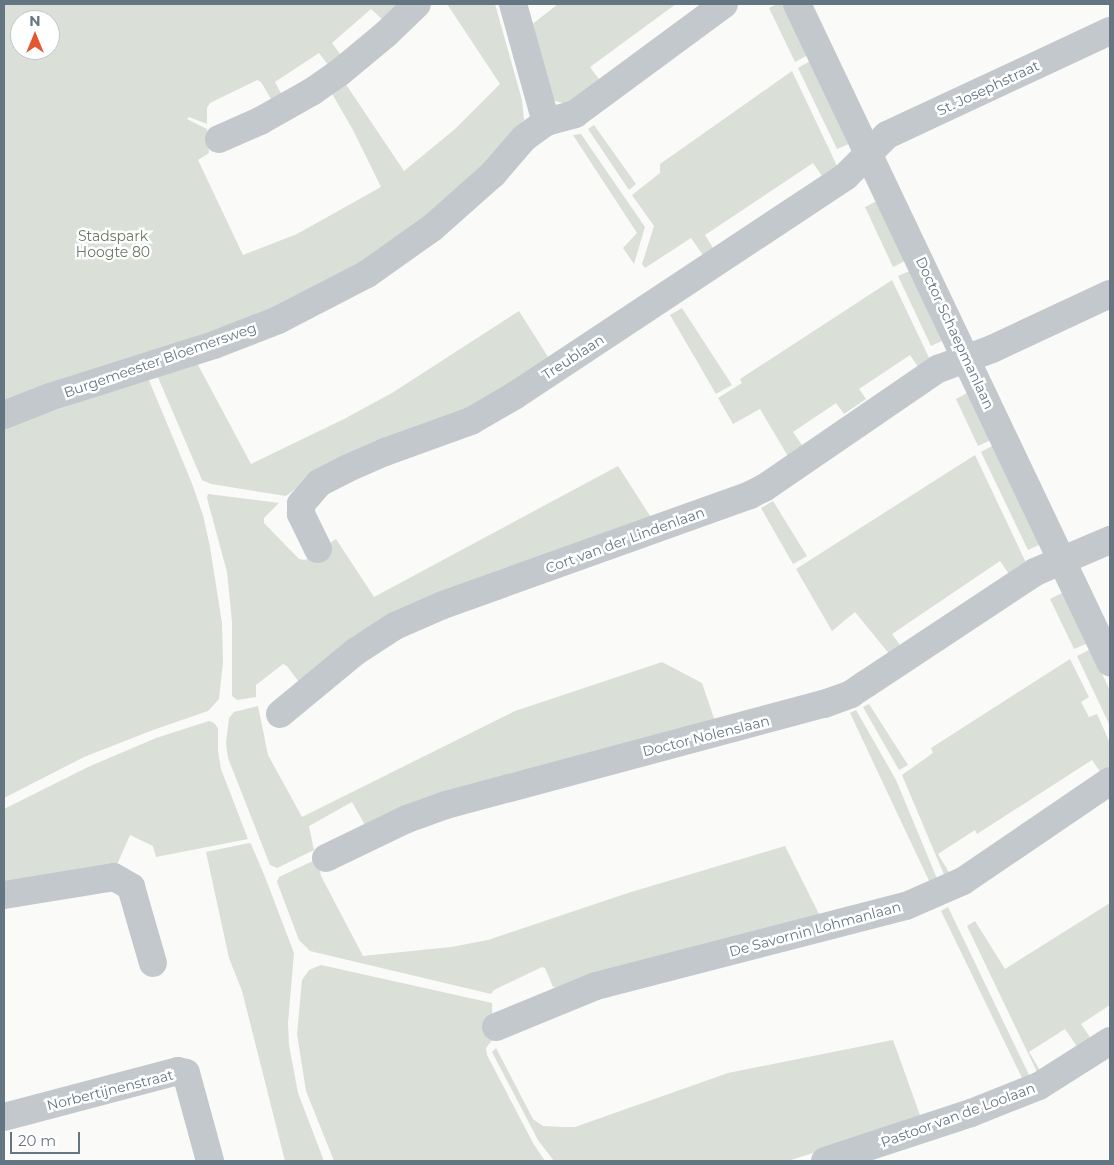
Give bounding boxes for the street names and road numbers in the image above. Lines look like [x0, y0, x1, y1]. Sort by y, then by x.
street label: St. Josephstraat [934, 57, 1042, 119]
street label: Doctor Schaepmanlaan [912, 254, 998, 412]
street label: Burgemeester Bloemersweg [62, 319, 258, 401]
street label: Treublaan [539, 331, 607, 383]
street label: Cort van der Lindenlaan [543, 503, 707, 577]
street label: Doctor Nolenslaan [641, 712, 771, 760]
street label: De Savornin Lohmanlaan [727, 898, 903, 960]
street label: Norbertijnenstraat [45, 1066, 175, 1114]
street label: Pastoor van de Loolaan [879, 1079, 1037, 1151]

